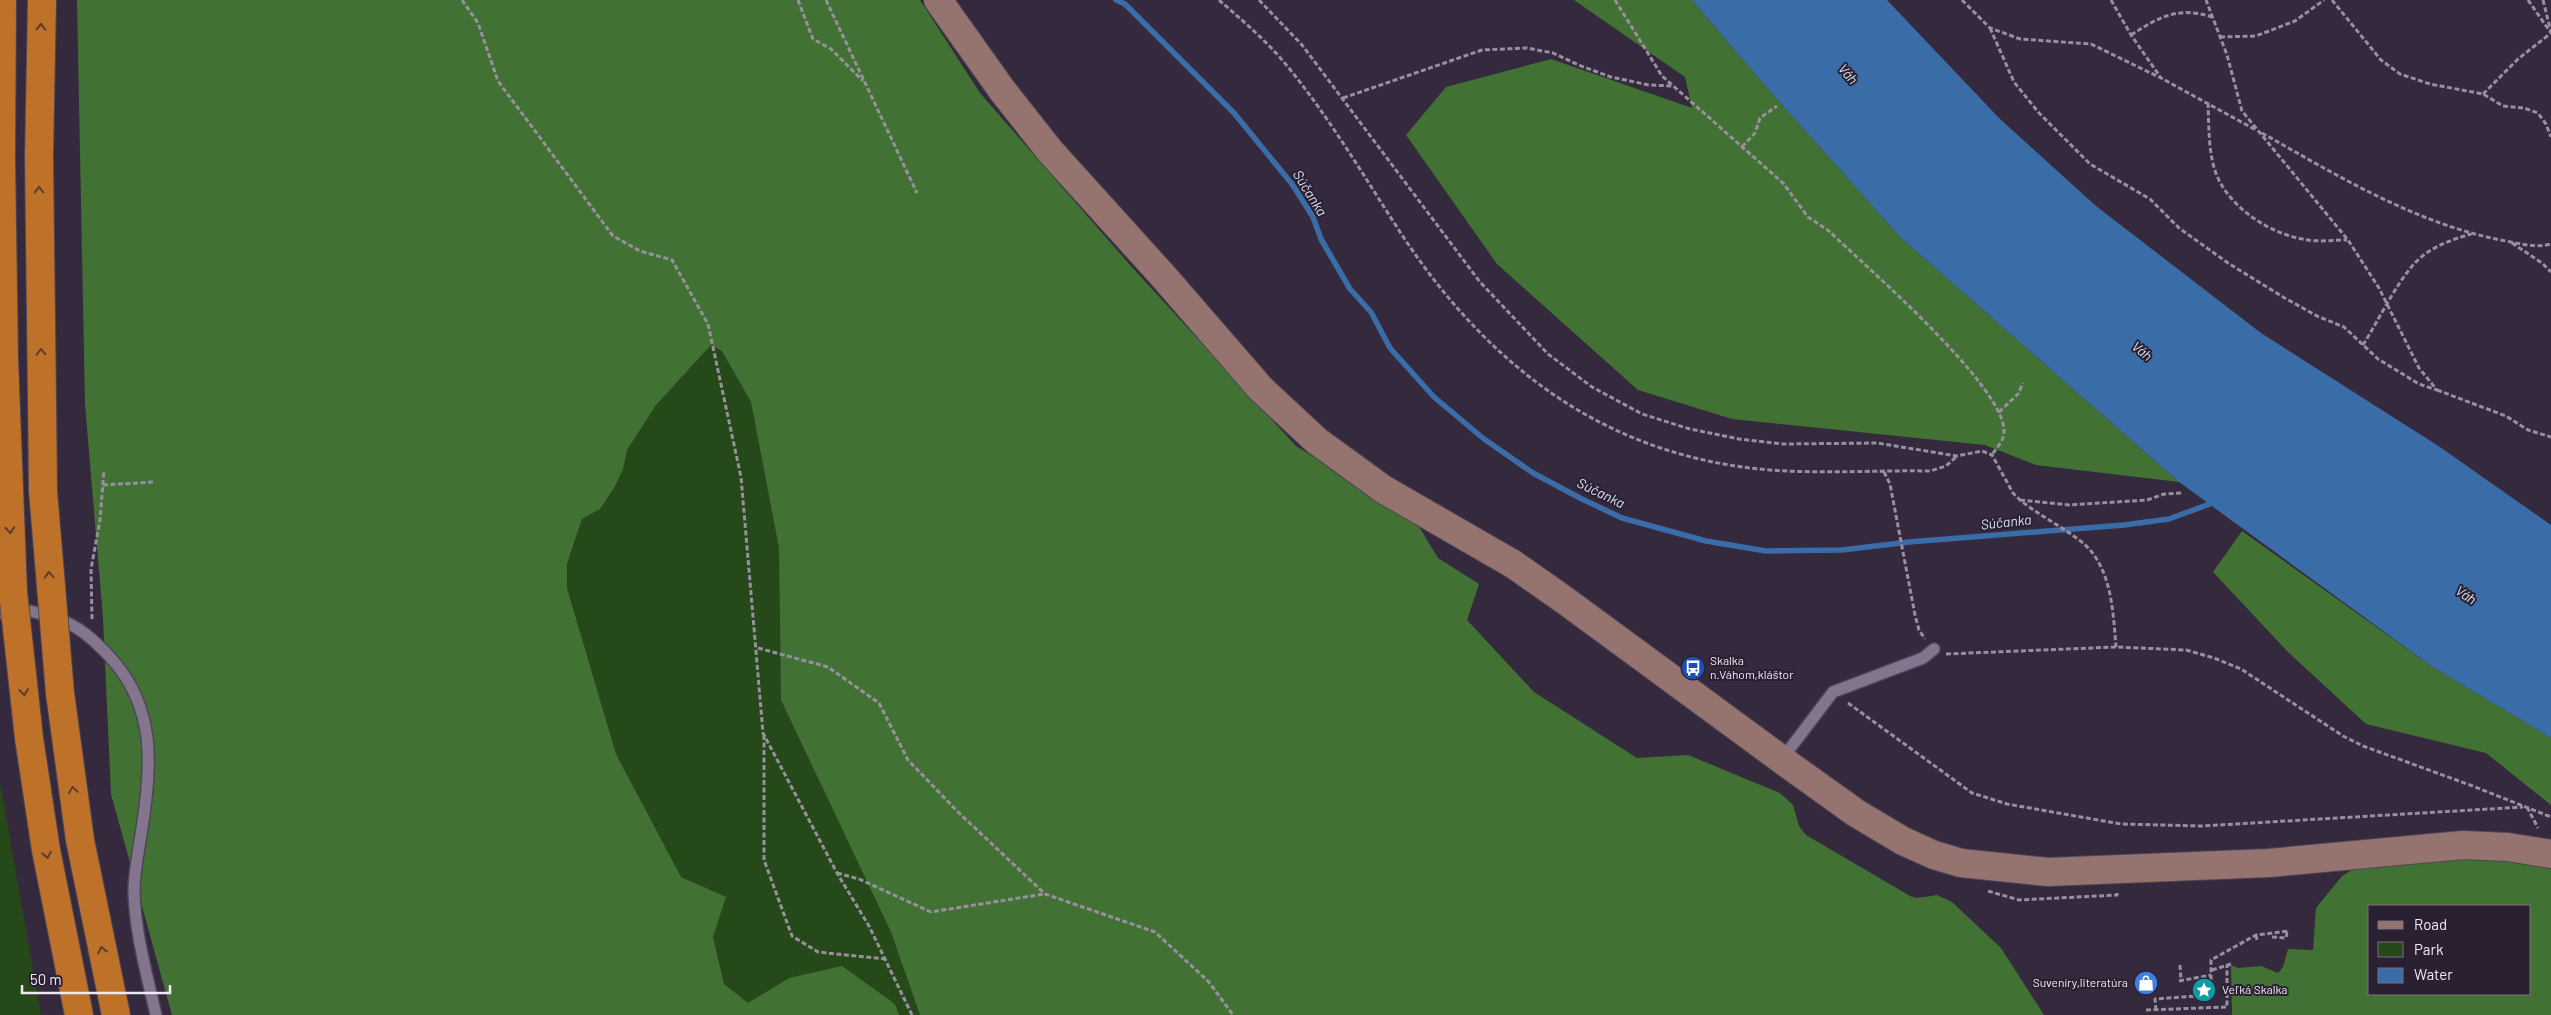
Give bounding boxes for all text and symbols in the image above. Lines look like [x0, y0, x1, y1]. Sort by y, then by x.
one-way arrow [36, 23, 46, 31]
water label: Váh [1835, 60, 1862, 87]
water label: Súčanka [1290, 167, 1331, 219]
one-way arrow [34, 186, 44, 194]
water label: Váh [2129, 337, 2156, 364]
one-way arrow [36, 348, 46, 356]
water label: Súčanka [1575, 474, 1628, 511]
water label: Súčanka [1980, 510, 2032, 533]
one-way arrow [4, 526, 15, 534]
one-way arrow [44, 571, 55, 579]
water label: Váh [2453, 582, 2480, 608]
place label: Skalka n.Váhom,kláštor [1710, 653, 1794, 681]
bus stop icon: Skalka n.Váhom,kláštor [1680, 655, 1706, 681]
one-way arrow [18, 688, 29, 696]
one-way arrow [68, 786, 79, 794]
one-way arrow [42, 851, 52, 860]
legend [2368, 905, 2531, 995]
text: Road [2414, 915, 2447, 933]
text: Park [2414, 940, 2444, 958]
one-way arrow [98, 946, 108, 955]
scale bar [22, 962, 170, 994]
text: Water [2414, 965, 2453, 983]
text: 50 m [30, 970, 62, 988]
shop icon: Suveníry,literatúra [2133, 970, 2159, 996]
place label: Suveníry,literatúra [2033, 975, 2128, 989]
place icon: Veľká Skalka [2191, 977, 2217, 1003]
place label: Veľká Skalka [2222, 982, 2288, 996]

